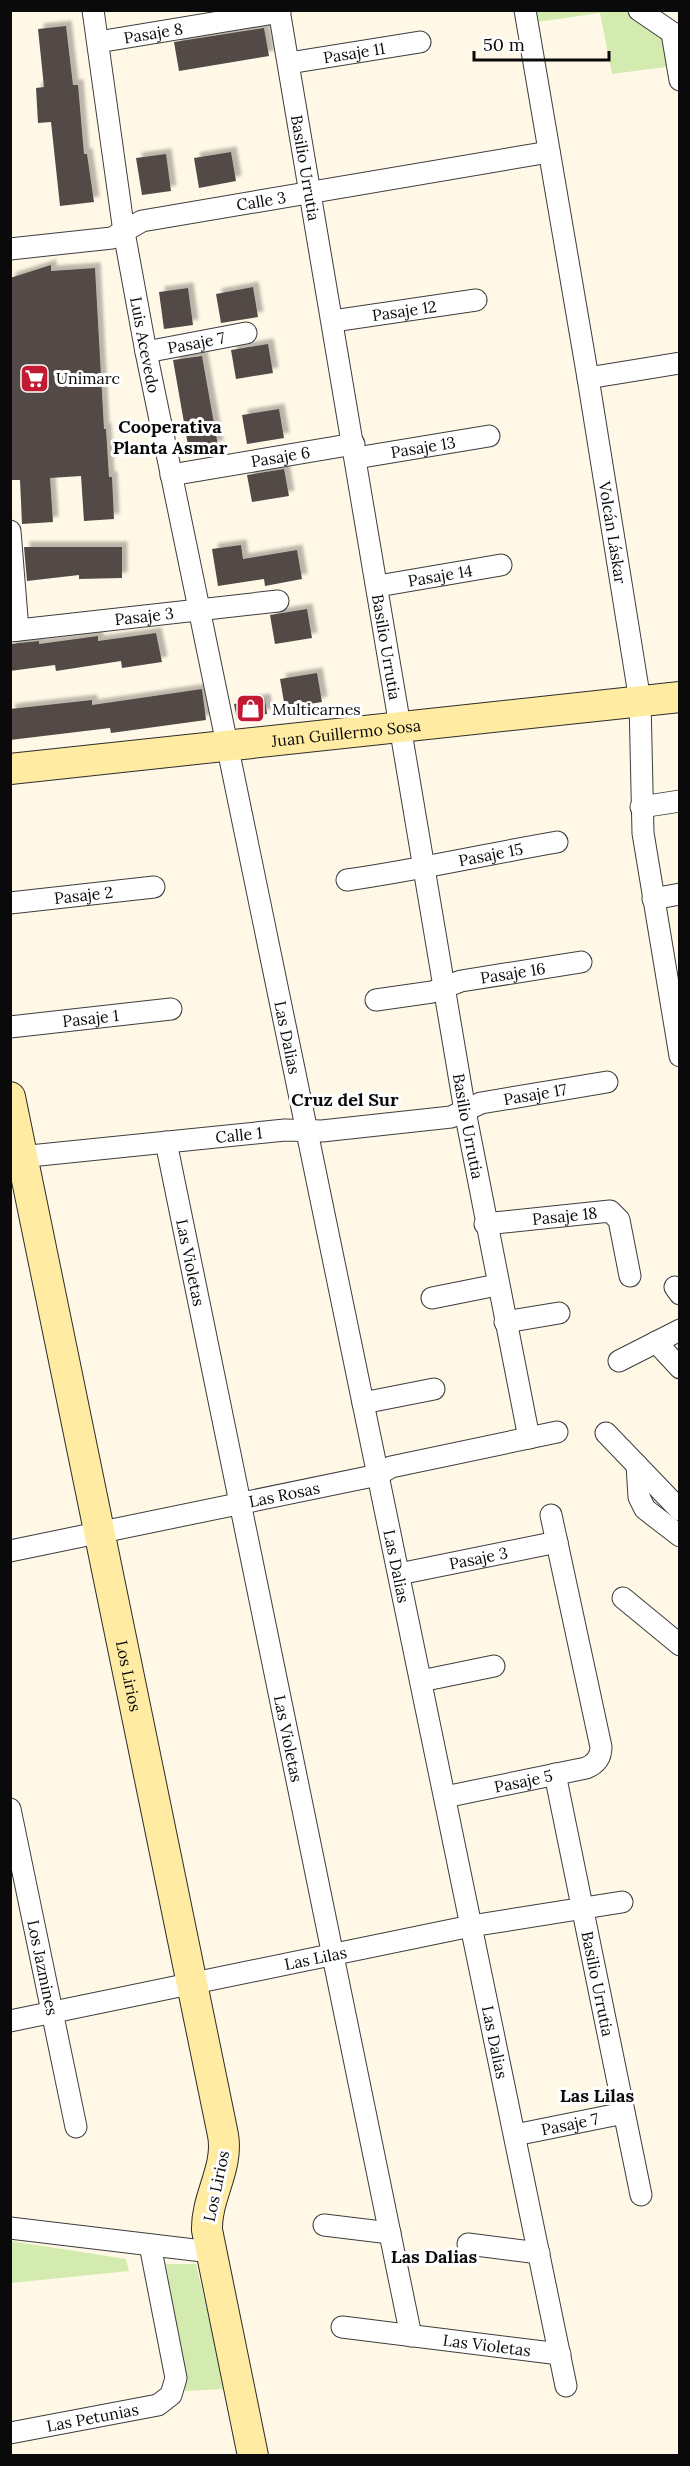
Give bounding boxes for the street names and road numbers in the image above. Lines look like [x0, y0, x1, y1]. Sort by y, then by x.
street label: Pasaje 8 [122, 18, 184, 48]
street label: Pasaje 11 [322, 38, 387, 67]
street label: Basilio Urrutia [287, 113, 324, 222]
street label: Calle 3 [235, 187, 288, 215]
street label: Luis Acevedo [126, 295, 164, 395]
street label: Pasaje 12 [371, 296, 438, 325]
street label: Pasaje 7 [166, 327, 227, 358]
street label: Pasaje 13 [389, 432, 457, 462]
street label: Pasaje 6 [249, 442, 312, 471]
street label: Volcán Láskar [595, 479, 631, 585]
street label: Pasaje 14 [406, 560, 474, 591]
street label: Basilio Urrutia [368, 593, 405, 701]
street label: Pasaje 3 [113, 603, 175, 629]
street label: Juan Guillermo Sosa [269, 715, 422, 751]
street label: Pasaje 15 [457, 838, 525, 870]
street label: Pasaje 2 [53, 882, 114, 908]
street label: Pasaje 16 [479, 958, 547, 988]
street label: Las Dalias [270, 999, 305, 1076]
street label: Pasaje 1 [61, 1005, 120, 1031]
street label: Basilio Urrutia [449, 1072, 488, 1181]
street label: Pasaje 17 [502, 1079, 569, 1109]
street label: Calle 1 [214, 1122, 263, 1147]
street label: Pasaje 18 [531, 1202, 598, 1229]
street label: Las Violetas [172, 1217, 209, 1308]
street label: Las Rosas [247, 1477, 321, 1511]
street label: Las Dalias [379, 1528, 414, 1605]
street label: Pasaje 3 [447, 1542, 510, 1574]
street label: Los Lirios [112, 1639, 146, 1713]
street label: Las Violetas [270, 1693, 307, 1784]
street label: Pasaje 5 [492, 1765, 554, 1797]
street label: Los Jazmines [23, 1918, 63, 2017]
street label: Basilio Urrutia [577, 1929, 618, 2038]
street label: Las Lilas [283, 1942, 349, 1974]
street label: Las Dalias [478, 2004, 512, 2081]
street label: Pasaje 7 [539, 2108, 601, 2139]
street label: Los Lirios [199, 2149, 233, 2223]
street label: Las Violetas [442, 2330, 532, 2360]
street label: Las Petunias [45, 2399, 140, 2436]

